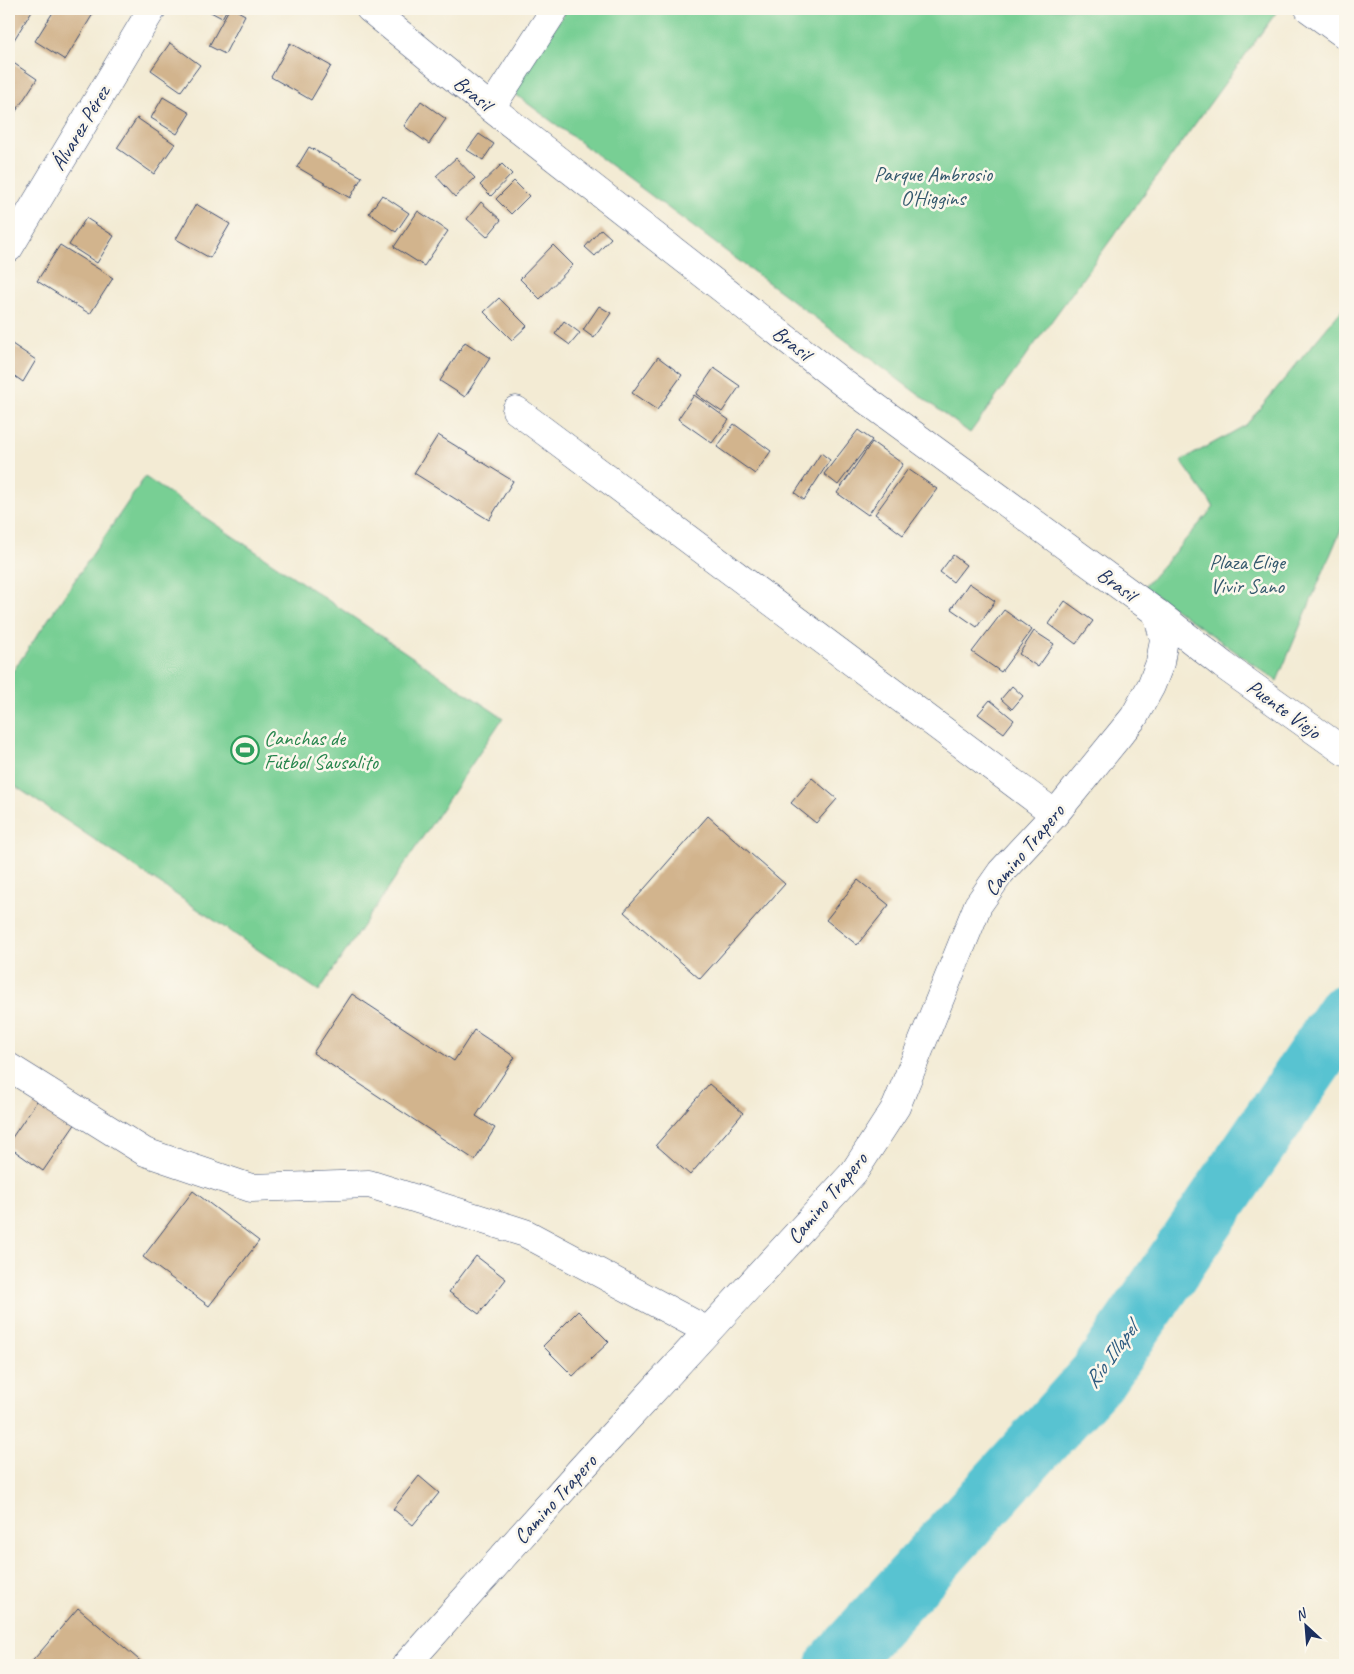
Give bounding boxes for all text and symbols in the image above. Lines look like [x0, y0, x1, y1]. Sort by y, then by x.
street label: Brasil [448, 70, 500, 119]
street label: Álvarez Pérez [45, 79, 117, 175]
park label: Parque Ambrosio O'Higgins [874, 161, 994, 211]
street label: Brasil [767, 320, 819, 368]
park label: Plaza Elige Vivir Sano [1209, 549, 1287, 599]
street label: Brasil [1092, 561, 1144, 609]
street label: Puente Viejo [1242, 674, 1327, 745]
place label: Canchas de Fútbol Sausalito [264, 725, 380, 775]
sports icon: Canchas de Fútbol Sausalito [230, 735, 260, 765]
street label: Camino Trapero [978, 798, 1071, 901]
street label: Camino Trapero [781, 1146, 874, 1249]
water label: Río Illapel [1078, 1312, 1148, 1394]
street label: Camino Trapero [508, 1448, 603, 1549]
north arrow [1282, 1602, 1332, 1652]
text: N [1293, 1604, 1310, 1624]

